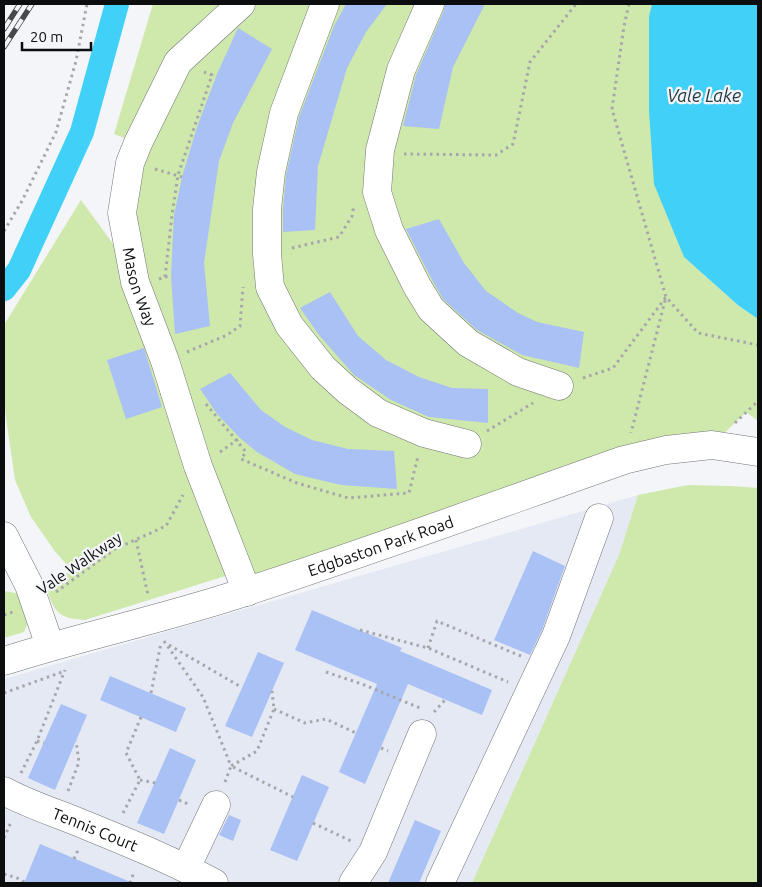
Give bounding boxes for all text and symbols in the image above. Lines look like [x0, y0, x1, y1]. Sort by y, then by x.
scale bar [22, 20, 91, 52]
text: 20 m [30, 28, 63, 45]
water label: Vale Lake [667, 85, 741, 105]
street label: Mason Way [120, 246, 160, 329]
street label: Edgbaston Park Road [306, 512, 456, 579]
street label: Vale Walkway [33, 528, 125, 598]
street label: Tennis Court [50, 804, 141, 855]

